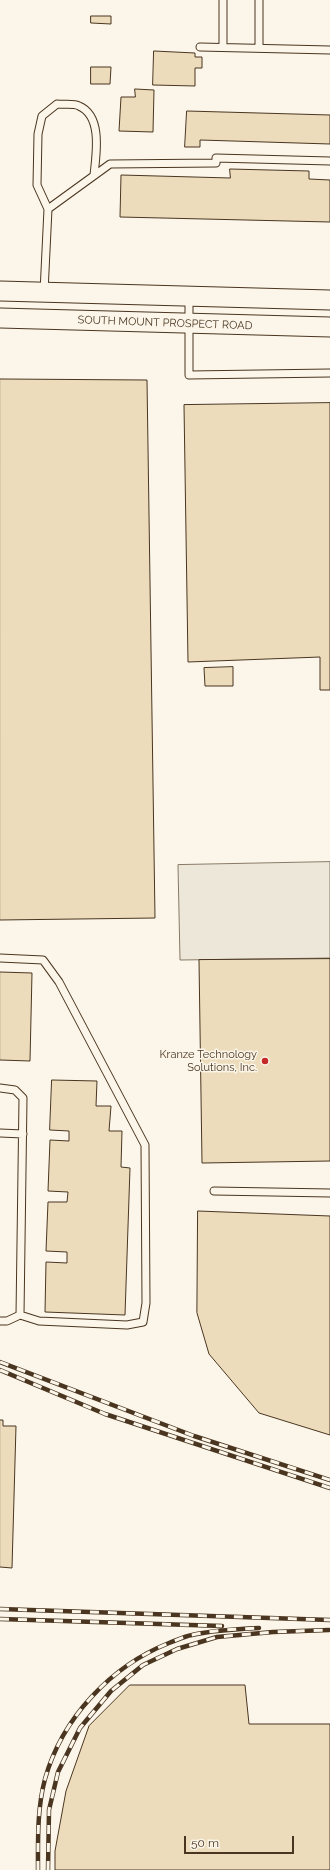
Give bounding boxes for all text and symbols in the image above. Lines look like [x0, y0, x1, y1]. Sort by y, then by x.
street label: SOUTH MOUNT PROSPECT ROAD [77, 313, 253, 333]
place label: Kranze Technology Solutions, Inc. [159, 1048, 257, 1074]
marker: Kranze Technology Solutions, Inc. [260, 1056, 270, 1066]
scale bar [186, 1828, 296, 1854]
text: 50 m [191, 1836, 219, 1850]

